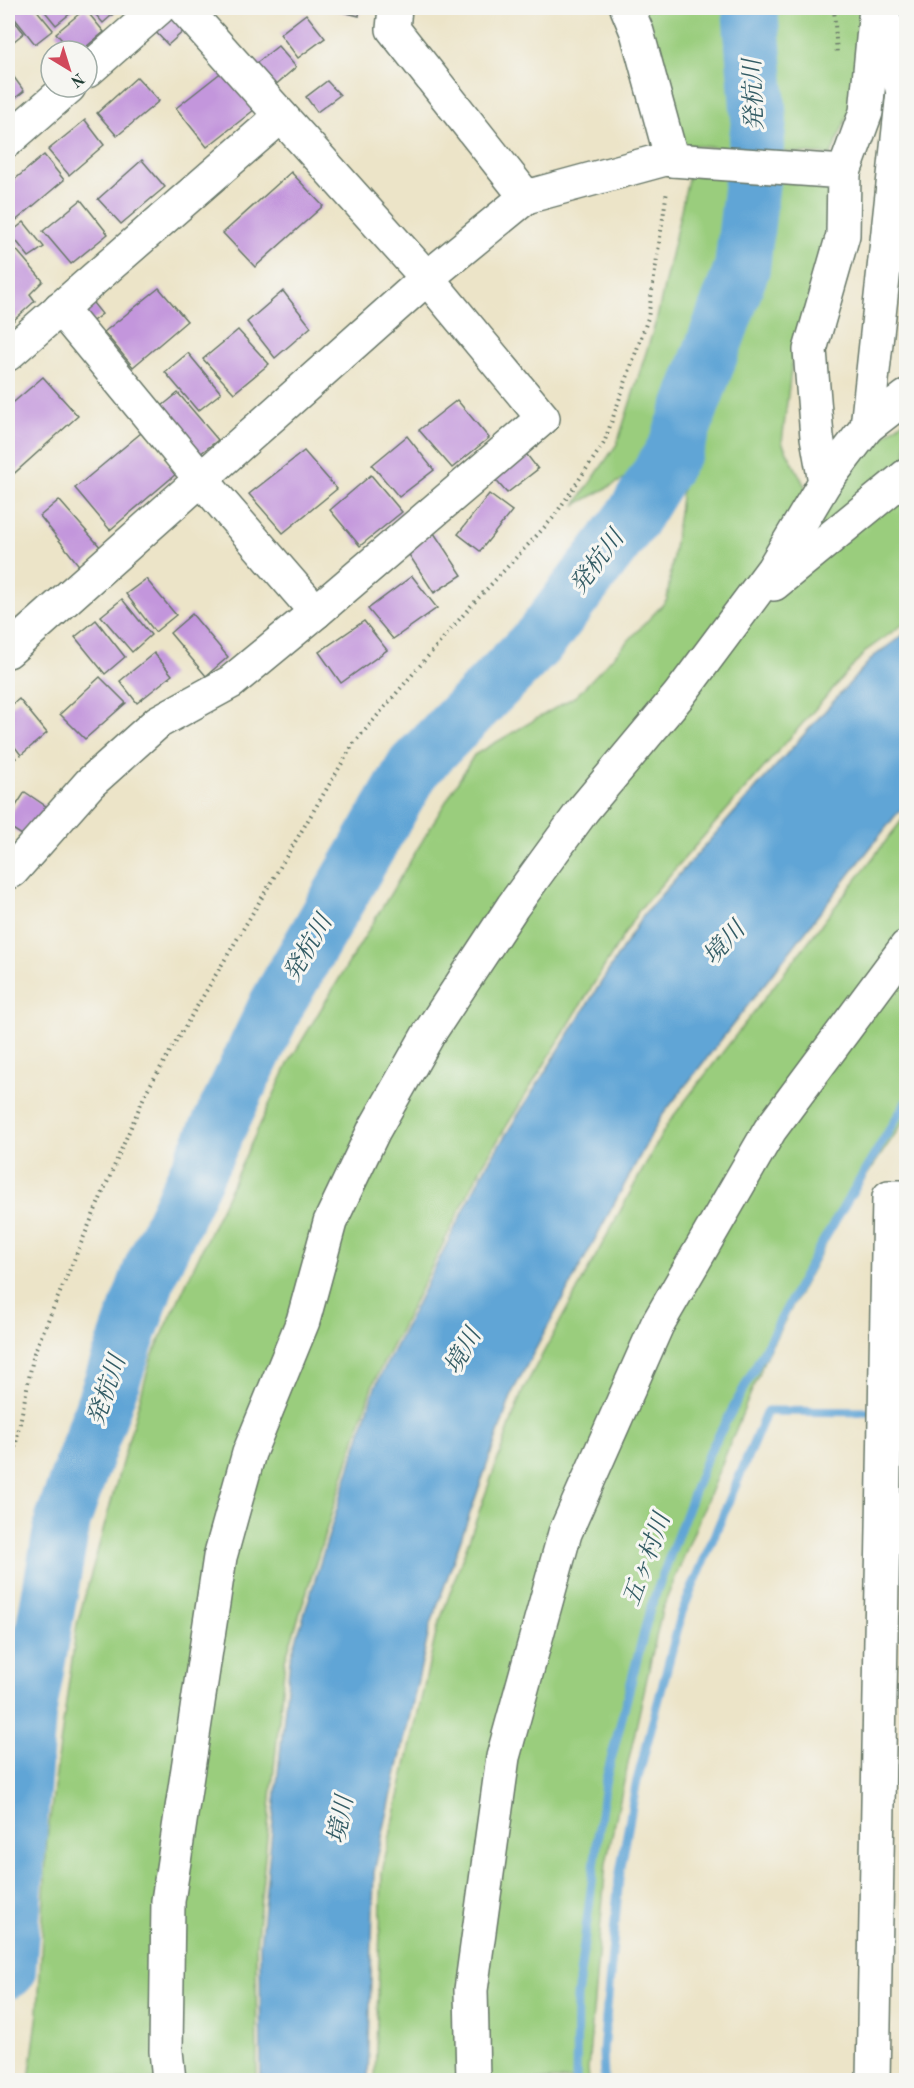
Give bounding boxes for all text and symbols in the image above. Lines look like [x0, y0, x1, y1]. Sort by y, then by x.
north arrow [39, 39, 99, 99]
water label: 発杭川 [739, 56, 768, 132]
text: N [67, 69, 87, 90]
water label: 発杭川 [564, 523, 631, 599]
water label: 発杭川 [278, 908, 339, 986]
water label: 境川 [698, 914, 752, 970]
water label: 境川 [439, 1321, 488, 1379]
water label: 発杭川 [82, 1349, 132, 1429]
water label: 五ヶ村川 [617, 1507, 677, 1609]
water label: 境川 [323, 1791, 359, 1846]

